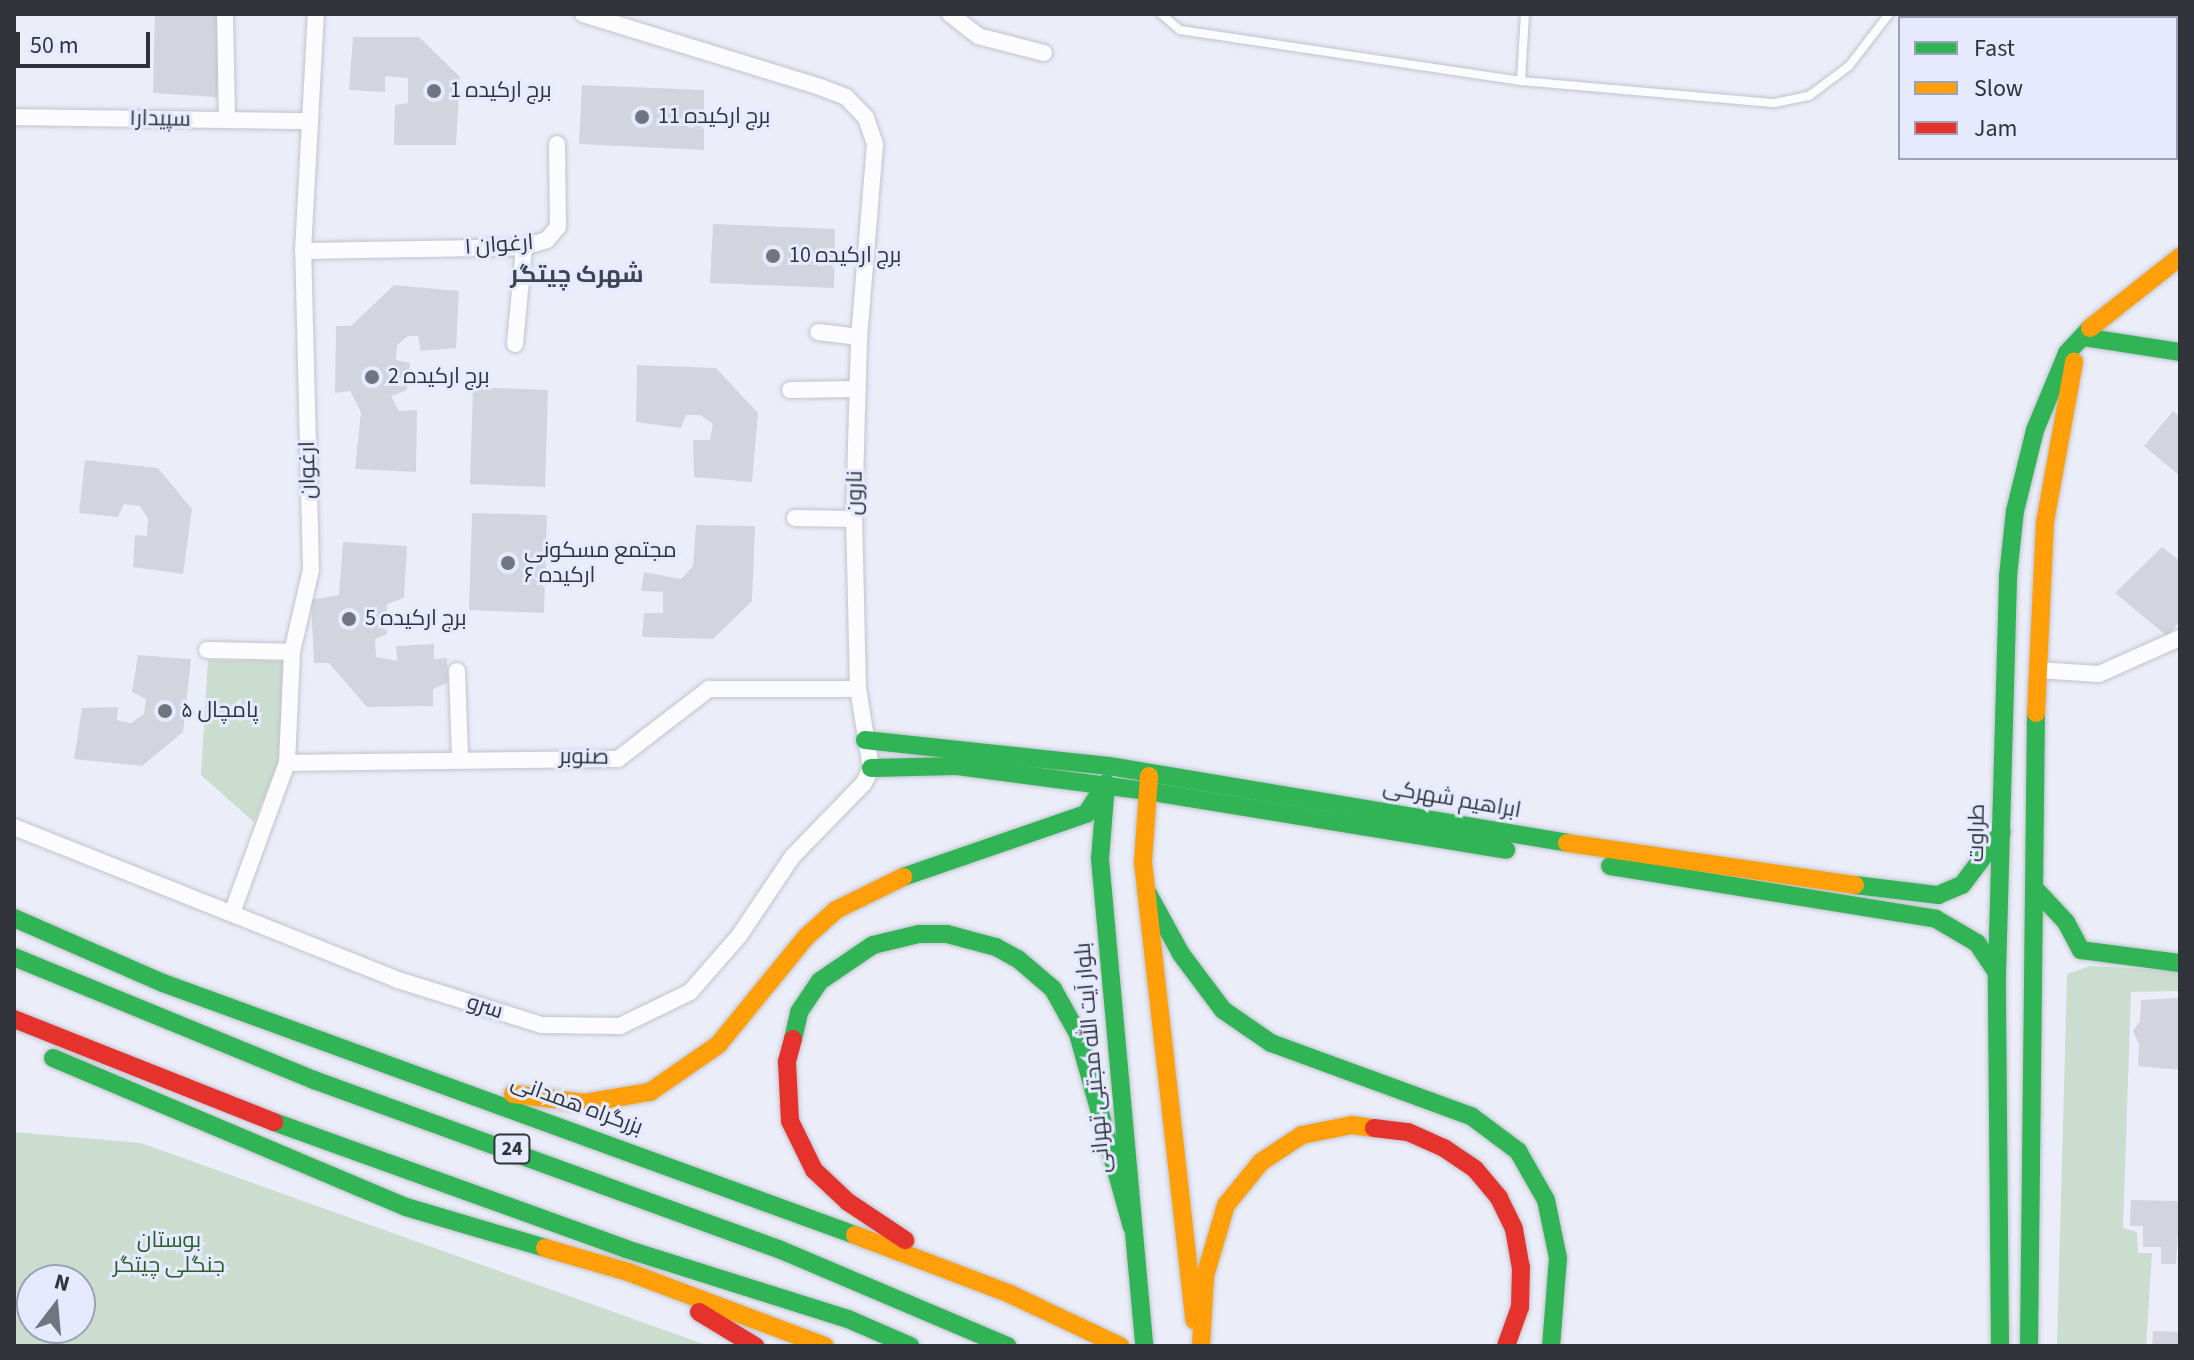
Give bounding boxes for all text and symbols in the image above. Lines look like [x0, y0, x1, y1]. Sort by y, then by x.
scale bar [20, 16, 154, 66]
legend [1898, 16, 2178, 160]
text: 50 m [30, 28, 79, 63]
text: Fast [1974, 31, 2015, 66]
text: Slow [1974, 71, 2023, 106]
place label: برج ارکیده 1 [450, 78, 552, 104]
marker: برج ارکیده 1 [425, 82, 443, 100]
place label: برج ارکیده 11 [658, 104, 770, 130]
street label: سپیدار۱ [129, 105, 191, 133]
marker: برج ارکیده 11 [633, 108, 651, 126]
text: Jam [1974, 111, 2018, 146]
street label: ارغوان ۱ [464, 229, 534, 261]
place label: برج ارکیده 10 [789, 243, 901, 269]
marker: برج ارکیده 10 [764, 247, 782, 265]
district label: شهرک چیتگر [510, 261, 644, 289]
place label: برج ارکیده 2 [388, 364, 490, 390]
marker: برج ارکیده 2 [363, 368, 381, 386]
street label: ارغوان [294, 441, 322, 499]
street label: نارون [841, 470, 869, 516]
place label: مجتمع مسکونی ارکیده ۶ [524, 537, 677, 588]
marker: مجتمع مسکونی ارکیده ۶ [499, 554, 517, 572]
place label: برج ارکیده 5 [365, 606, 467, 632]
marker: برج ارکیده 5 [340, 610, 358, 628]
place label: پامچال ۵ [181, 698, 258, 724]
marker: پامچال ۵ [156, 702, 174, 720]
street label: صنوبر [559, 743, 609, 771]
street label: ابراهیم شهرکی [1381, 774, 1523, 824]
street label: طراوت [1963, 804, 1991, 862]
street label: بلوار آیت الله مجتبی تهرانی [1070, 942, 1116, 1174]
street label: سرو [464, 989, 506, 1025]
street label: بزرگراه همدانی [508, 1069, 646, 1141]
road number: 24 [492, 1133, 532, 1165]
park label: بوستان جنگلی چیتگر [113, 1227, 225, 1278]
north arrow [16, 1264, 96, 1344]
text: N [51, 1265, 74, 1300]

